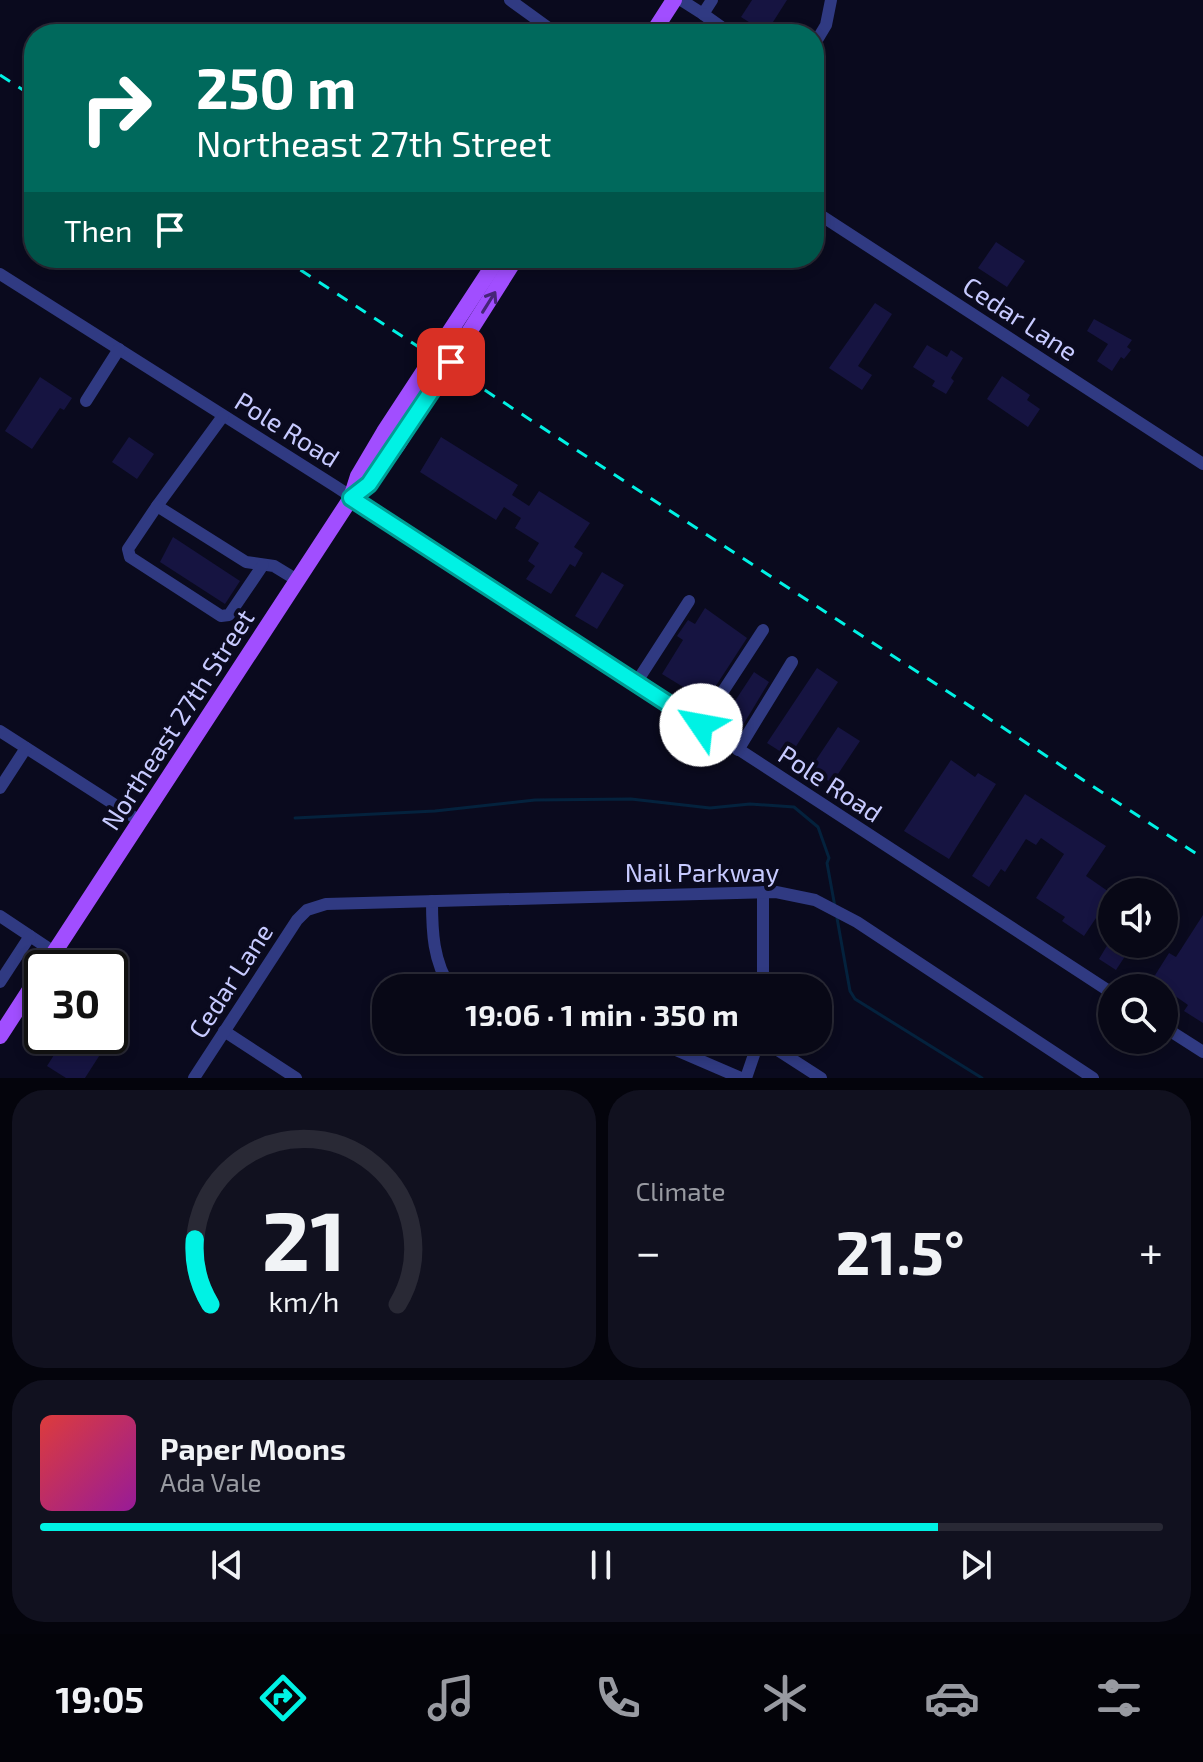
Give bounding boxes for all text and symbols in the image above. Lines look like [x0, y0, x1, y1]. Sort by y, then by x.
text: 250 m [196, 53, 356, 120]
icon: right [64, 56, 168, 160]
text: Northeast 27th Street [196, 121, 551, 164]
icon: arrive [148, 208, 192, 252]
text: Then [64, 212, 132, 248]
street label: Cedar Lane [958, 269, 1084, 366]
one-way arrow [481, 291, 497, 314]
pin [417, 328, 485, 396]
icon: arrive [429, 340, 473, 384]
street label: Pole Road [230, 385, 346, 473]
street label: Northeast 27th Street [94, 603, 260, 835]
position arrow [659, 683, 743, 767]
street label: Pole Road [773, 738, 888, 828]
street label: Nail Parkway [625, 856, 779, 887]
map controls [1098, 878, 1178, 1054]
button: sound [1098, 878, 1178, 958]
street label: Cedar Lane [181, 917, 278, 1043]
speed limit sign: 30 [24, 950, 128, 1054]
button: search [1098, 974, 1178, 1054]
text: 19:06 · 1 min · 350 m [465, 996, 739, 1032]
text: Climate [636, 1175, 725, 1206]
text: 21 [262, 1188, 346, 1288]
text: 21.5° [835, 1215, 965, 1287]
text: − [636, 1224, 661, 1277]
text: + [1139, 1224, 1163, 1277]
text: km/h [268, 1283, 339, 1318]
text: Paper Moons [160, 1430, 346, 1466]
text: Ada Vale [160, 1466, 262, 1497]
icon: previous [205, 1543, 249, 1587]
icon: pause [579, 1543, 623, 1587]
icon: next [954, 1543, 998, 1587]
icon: directions [255, 1670, 311, 1726]
icon: music [423, 1670, 479, 1726]
icon: phone [590, 1670, 646, 1726]
icon: climate [757, 1670, 813, 1726]
icon: car [924, 1670, 980, 1726]
icon: filters [1091, 1670, 1147, 1726]
text: 19:05 [56, 1677, 144, 1720]

